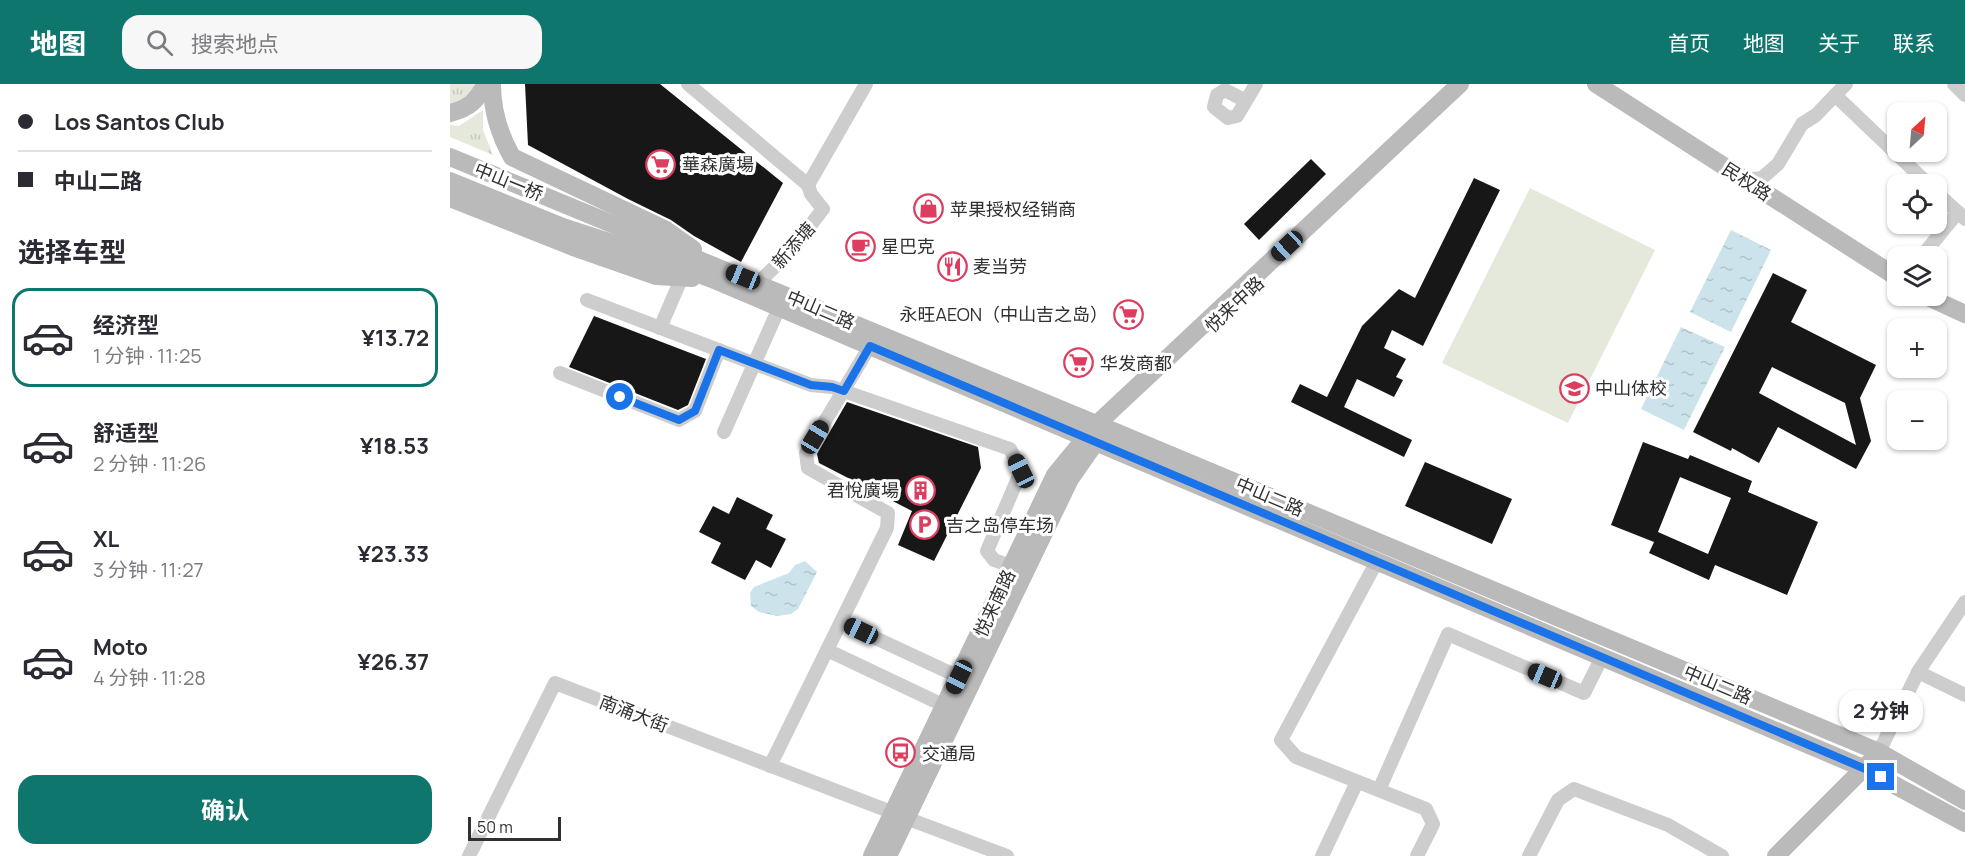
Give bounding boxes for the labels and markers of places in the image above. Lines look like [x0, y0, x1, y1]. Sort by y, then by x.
supermarket icon: 華森廣場 [645, 148, 677, 180]
place label: 華森廣場 [682, 152, 754, 176]
shop icon: 苹果授权经销商 [913, 193, 945, 225]
place label: 苹果授权经销商 [950, 197, 1076, 221]
cafe icon: 星巴克 [844, 230, 876, 262]
place label: 星巴克 [881, 234, 935, 258]
restaurant icon: 麦当劳 [936, 250, 968, 282]
place label: 麦当劳 [973, 254, 1027, 278]
supermarket icon: 永旺AEON（中山吉之岛） [1113, 298, 1145, 330]
place label: 永旺AEON（中山吉之岛） [900, 302, 1108, 326]
supermarket icon: 华发商都 [1063, 347, 1095, 379]
place label: 华发商都 [1100, 351, 1172, 375]
school or university icon: 中山体校 [1558, 372, 1590, 404]
place label: 中山体校 [1595, 376, 1667, 400]
building icon: 君悅廣場 [904, 474, 936, 506]
place label: 君悅廣場 [827, 478, 899, 502]
parking icon: 吉之岛停车场 [909, 509, 941, 541]
place label: 吉之岛停车场 [946, 513, 1054, 537]
bus stop icon: 交通局 [885, 737, 917, 769]
place label: 交通局 [922, 741, 976, 765]

